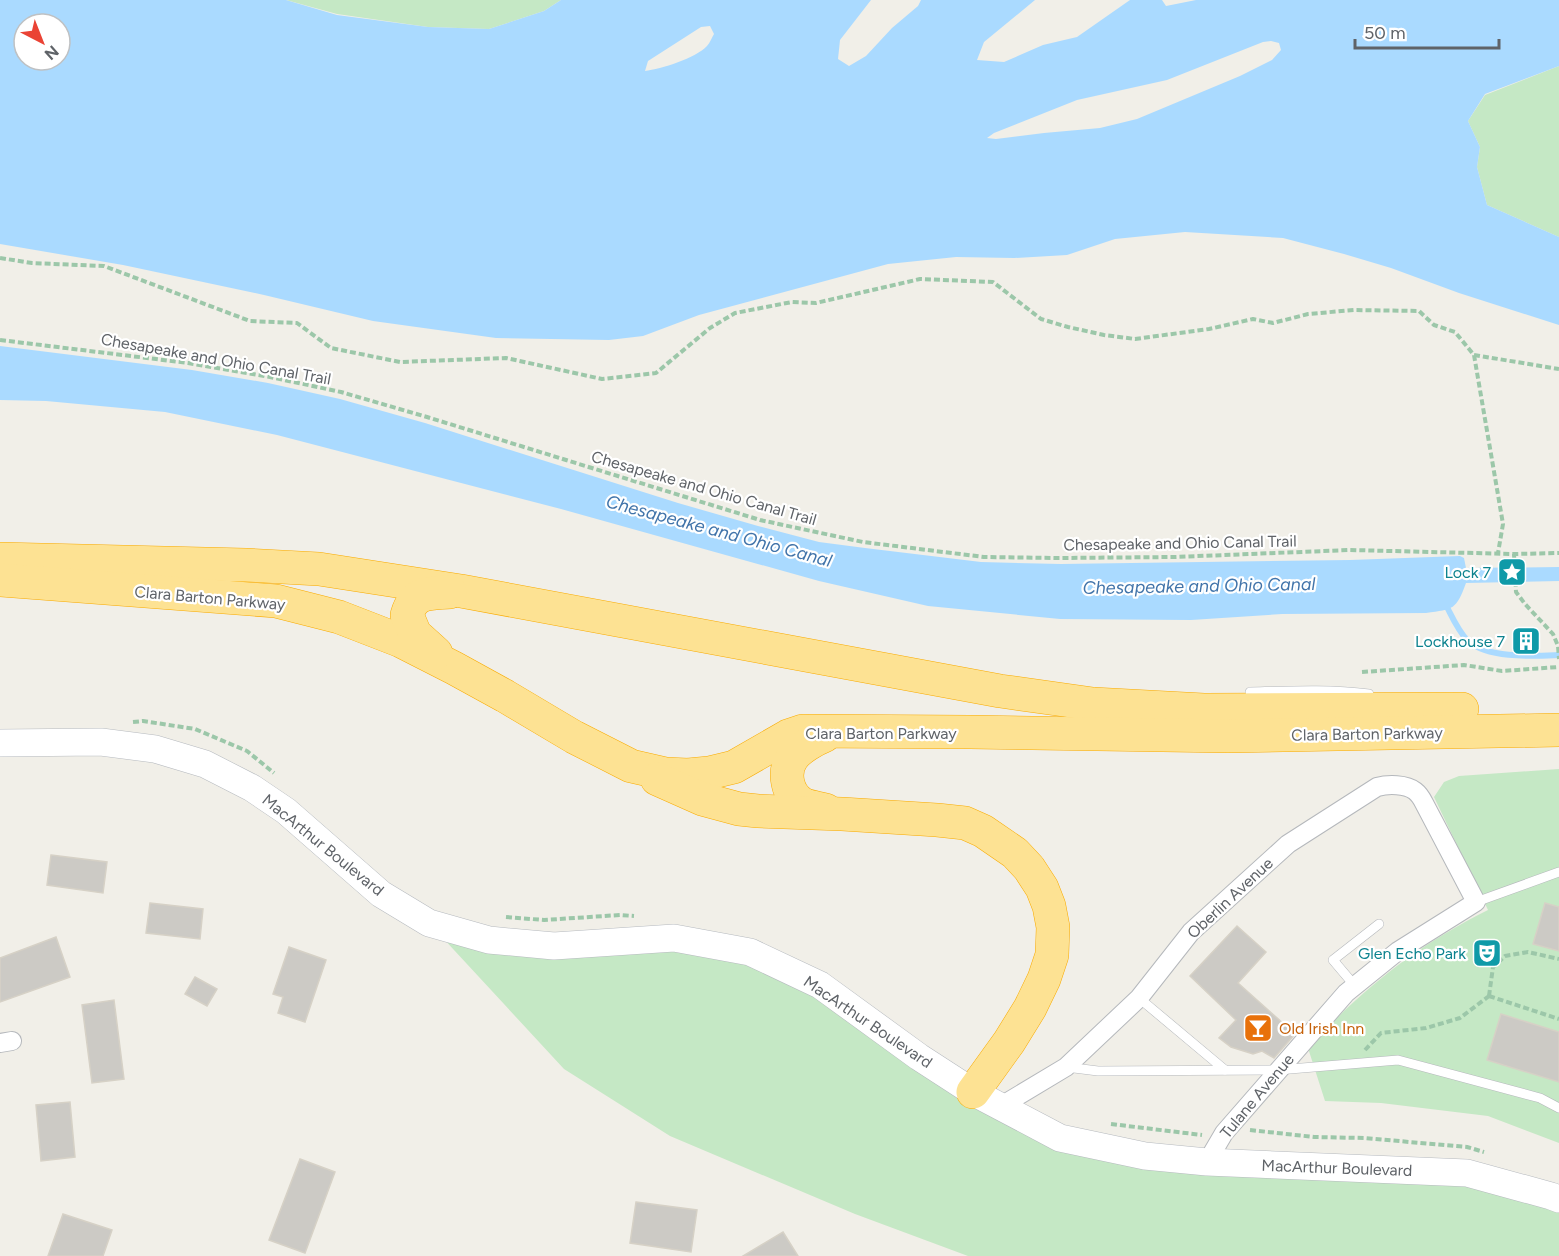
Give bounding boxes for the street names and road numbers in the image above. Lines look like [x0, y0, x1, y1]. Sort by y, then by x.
street label: Chesapeake and Ohio Canal Trail [99, 329, 333, 389]
street label: Chesapeake and Ohio Canal Trail [589, 447, 819, 529]
street label: Chesapeake and Ohio Canal Trail [1063, 531, 1297, 555]
street label: Clara Barton Parkway [134, 582, 287, 614]
street label: Clara Barton Parkway [1291, 723, 1443, 745]
street label: Clara Barton Parkway [805, 724, 957, 743]
street label: MacArthur Boulevard [258, 790, 388, 900]
street label: Oberlin Avenue [1183, 853, 1277, 943]
street label: MacArthur Boulevard [800, 972, 936, 1072]
street label: Tulane Avenue [1216, 1050, 1298, 1142]
street label: MacArthur Boulevard [1261, 1156, 1413, 1180]

